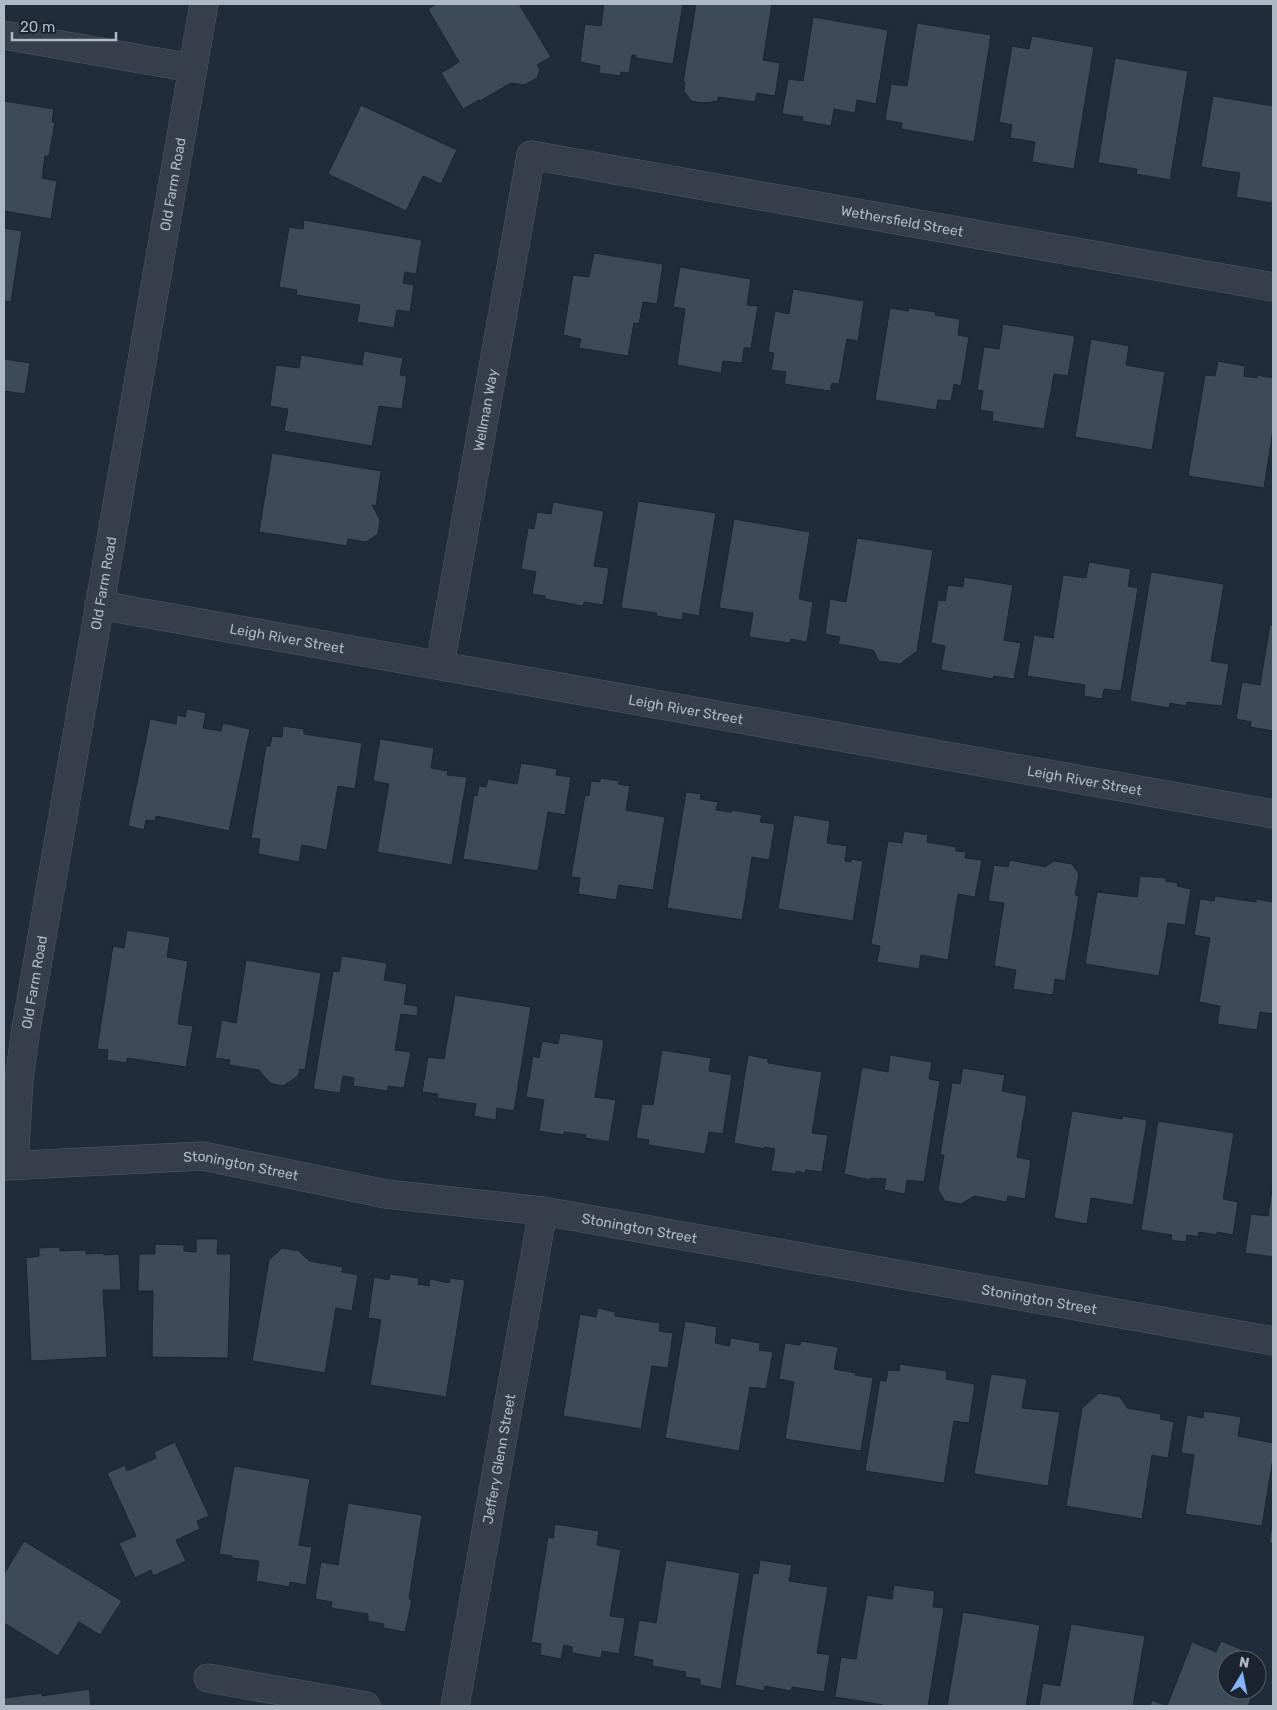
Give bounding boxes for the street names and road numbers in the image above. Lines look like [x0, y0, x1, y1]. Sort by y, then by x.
street label: Old Farm Road [157, 136, 190, 232]
street label: Wethersfield Street [839, 202, 965, 241]
street label: Wellman Way [470, 367, 502, 453]
street label: Old Farm Road [87, 535, 120, 631]
street label: Leigh River Street [228, 620, 346, 658]
street label: Leigh River Street [627, 691, 745, 729]
street label: Leigh River Street [1026, 762, 1144, 800]
street label: Old Farm Road [18, 934, 51, 1030]
street label: Stonington Street [183, 1148, 300, 1185]
street label: Stonington Street [580, 1210, 699, 1247]
street label: Stonington Street [980, 1281, 1099, 1319]
street label: Jeffery Glenn Street [480, 1392, 519, 1525]

